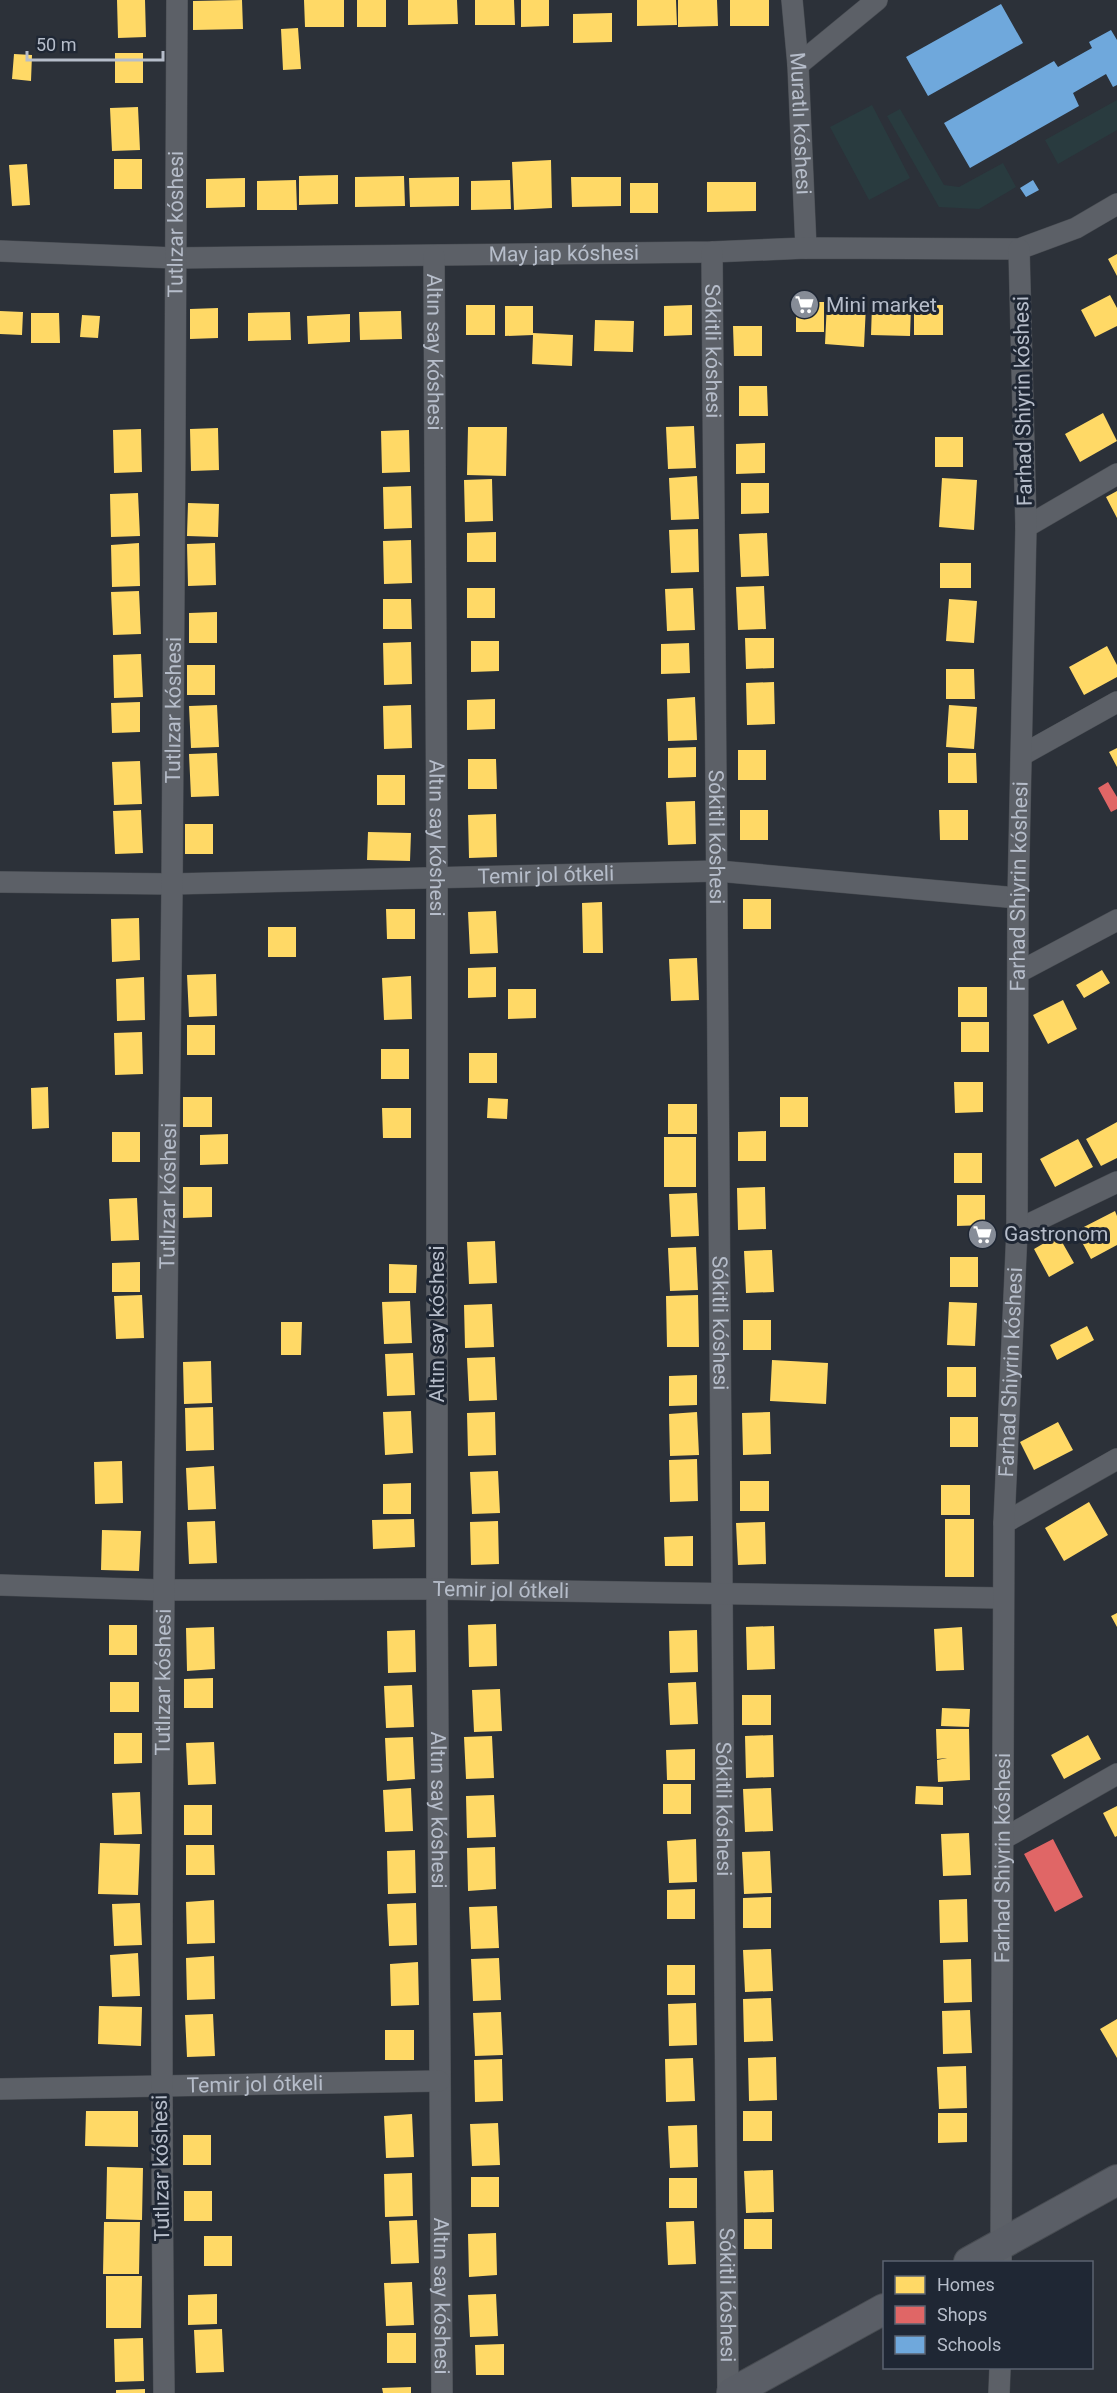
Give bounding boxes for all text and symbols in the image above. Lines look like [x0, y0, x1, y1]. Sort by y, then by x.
scale bar [27, 24, 164, 62]
text: 50 m [36, 34, 76, 55]
street label: Muratlı kóshesi [785, 51, 816, 195]
street label: Tutlızar kóshesi [163, 151, 188, 298]
street label: May jap kóshesi [488, 241, 639, 266]
street label: Altın say kóshesi [422, 273, 447, 431]
street label: Sókitli kóshesi [700, 284, 725, 418]
supermarket icon: Mini market [789, 289, 821, 321]
place label: Mini market [826, 293, 937, 317]
street label: Farhad Shiyrin kóshesi [1009, 296, 1037, 506]
street label: Tutlızar kóshesi [161, 637, 186, 783]
street label: Altın say kóshesi [424, 759, 449, 917]
street label: Sókitli kóshesi [704, 770, 729, 904]
street label: Farhad Shiyrin kóshesi [1006, 781, 1033, 991]
street label: Temir jol ótkeli [477, 861, 614, 889]
street label: Tutlızar kóshesi [155, 1123, 181, 1270]
supermarket icon: Gastronom [967, 1218, 999, 1250]
place label: Gastronom [1004, 1222, 1108, 1246]
street label: Altın say kóshesi [425, 1245, 449, 1403]
street label: Sókitli kóshesi [708, 1256, 733, 1390]
street label: Farhad Shiyrin kóshesi [994, 1267, 1027, 1478]
street label: Temir jol ótkeli [432, 1577, 569, 1603]
street label: Tutlızar kóshesi [151, 1609, 176, 1755]
street label: Altın say kóshesi [426, 1731, 451, 1889]
street label: Sókitli kóshesi [711, 1742, 736, 1876]
street label: Farhad Shiyrin kóshesi [990, 1753, 1015, 1963]
street label: Temir jol ótkeli [186, 2071, 323, 2098]
street label: Tutlızar kóshesi [148, 2095, 174, 2241]
street label: Altın say kóshesi [429, 2217, 454, 2375]
street label: Sókitli kóshesi [715, 2228, 740, 2362]
legend [883, 2261, 1093, 2369]
text: Homes [937, 2274, 995, 2295]
text: Shops [937, 2304, 987, 2325]
text: Schools [937, 2334, 1001, 2355]

